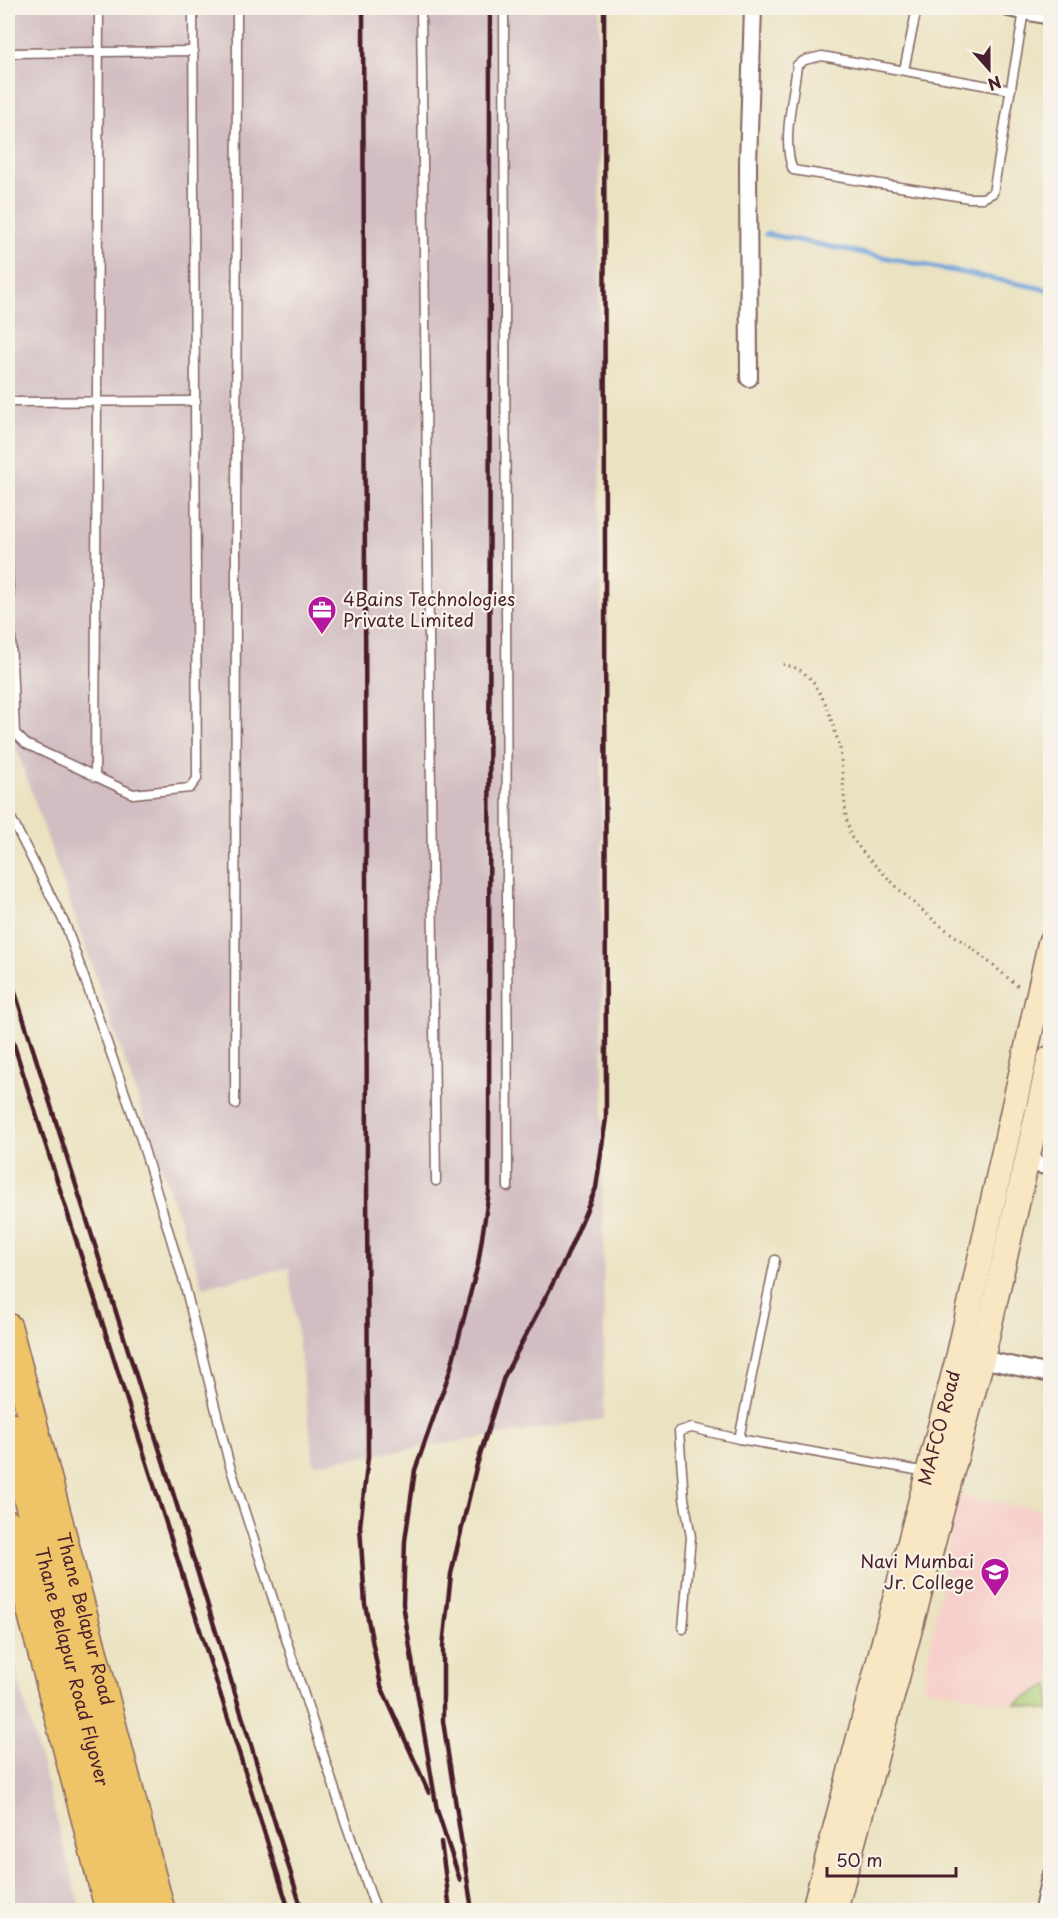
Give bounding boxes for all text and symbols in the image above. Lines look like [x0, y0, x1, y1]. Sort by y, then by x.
north arrow [959, 39, 1019, 99]
text: N [985, 70, 1005, 97]
place label: 4Bains Technologies Private Limited [343, 585, 515, 633]
office icon: 4Bains Technologies Private Limited [306, 594, 338, 636]
street label: MAFCO Road [910, 1367, 966, 1488]
street label: Thane Belapur Road [50, 1529, 122, 1708]
street label: Thane Belapur Road Flyover [29, 1544, 117, 1789]
place label: Navi Mumbai Jr. College [860, 1547, 974, 1595]
school or university icon: Navi Mumbai Jr. College [979, 1556, 1011, 1598]
scale bar [827, 1840, 956, 1878]
text: 50 m [836, 1846, 883, 1873]

